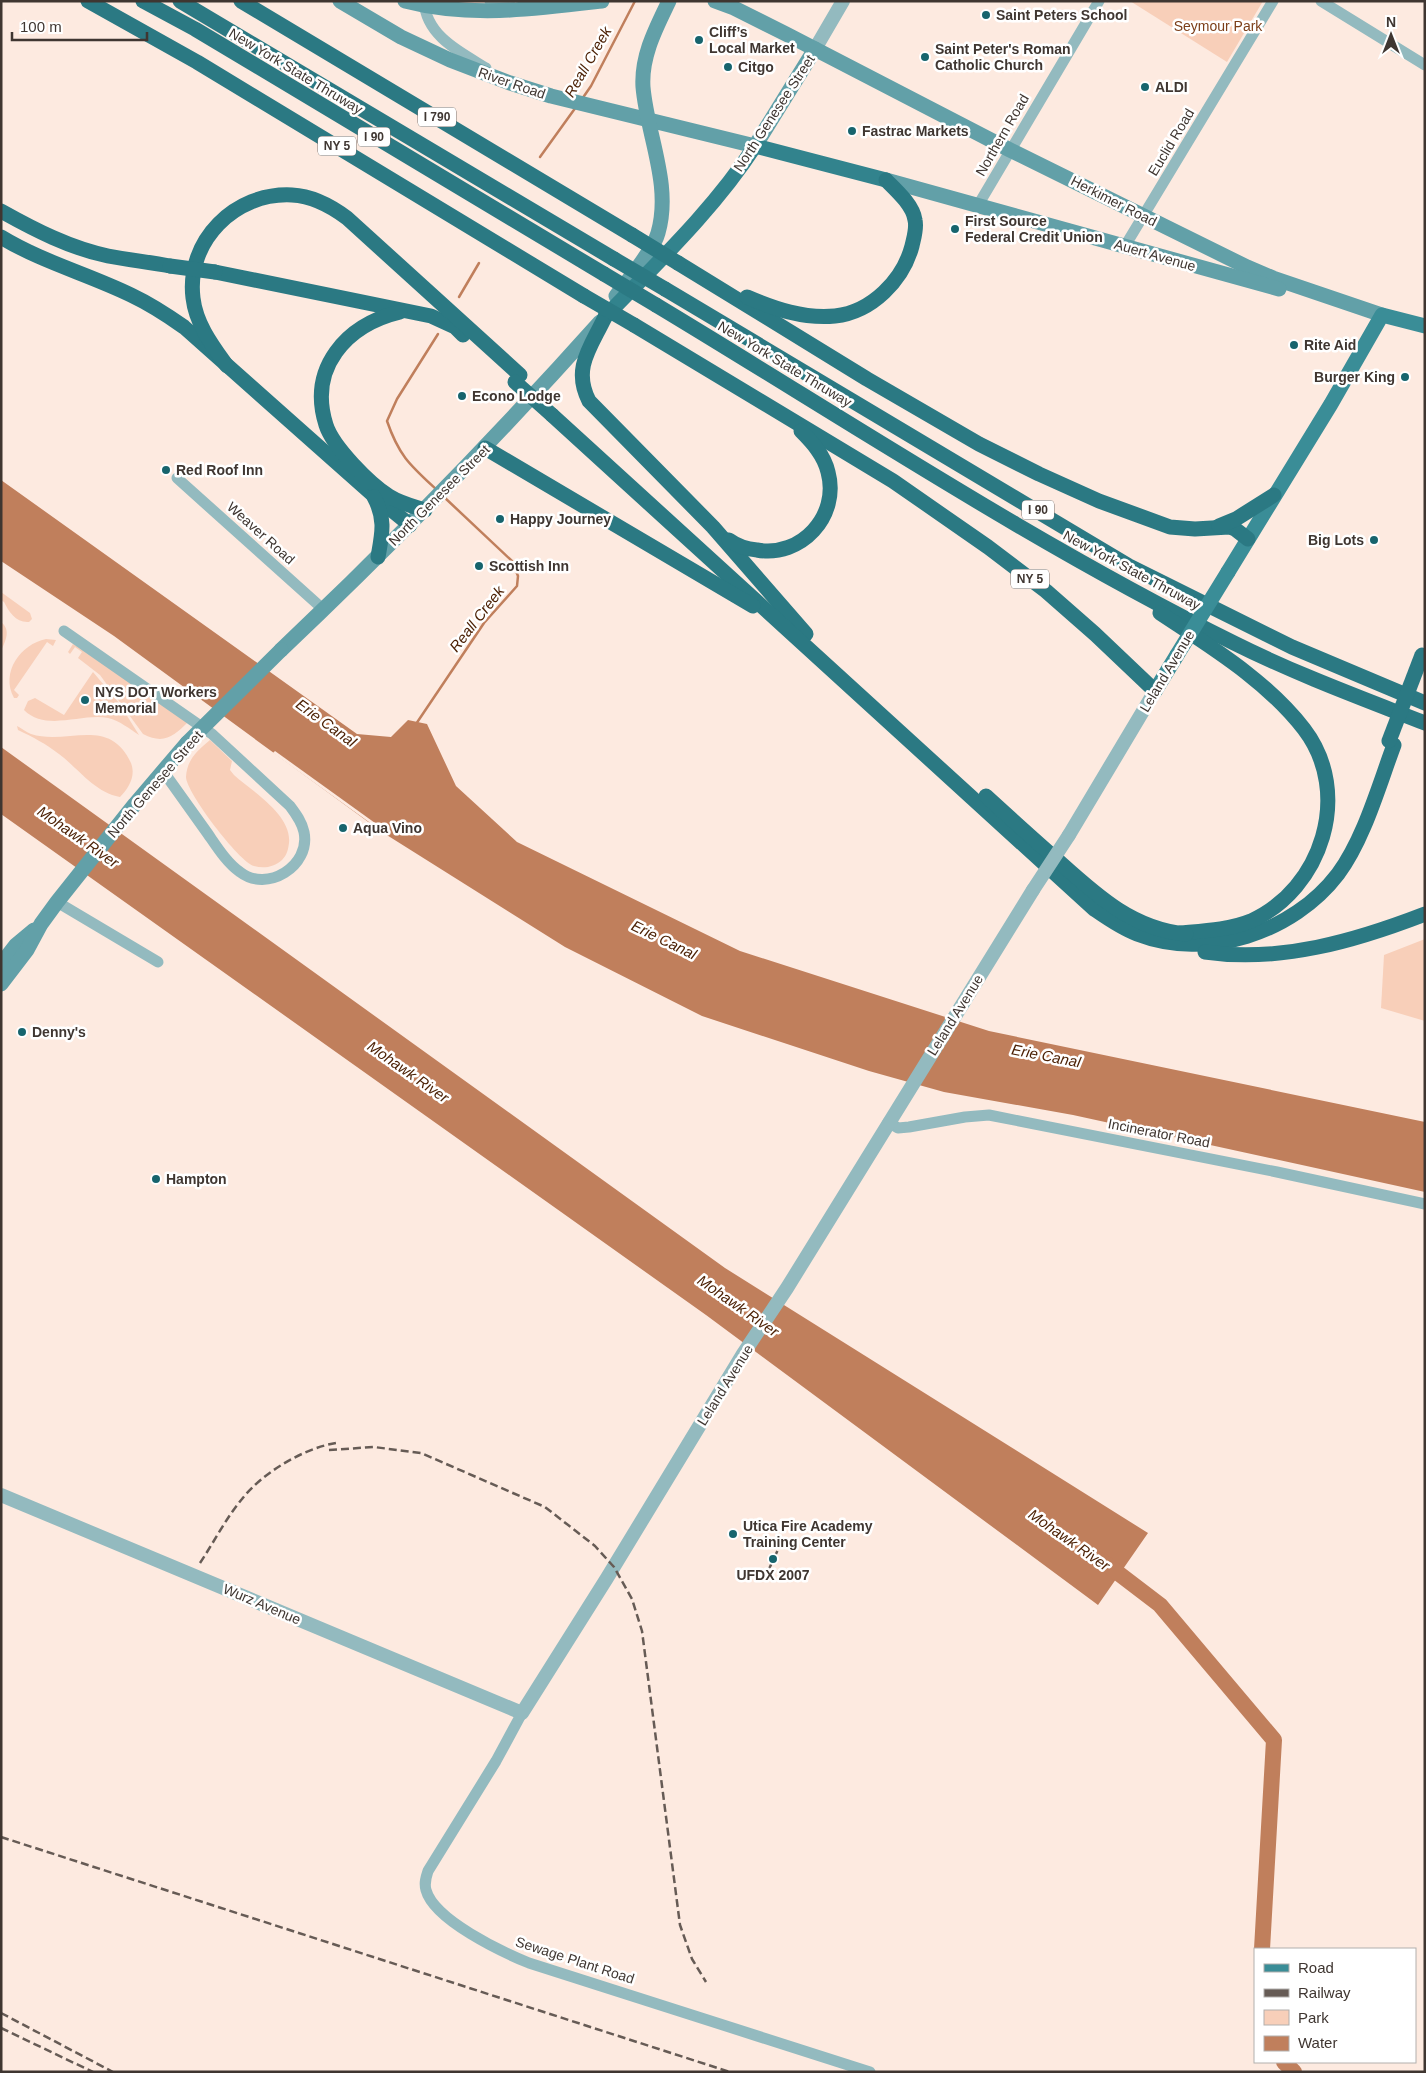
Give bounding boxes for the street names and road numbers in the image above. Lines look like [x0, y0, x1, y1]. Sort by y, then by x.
street label: New York State Thruway [226, 25, 366, 117]
street label: North Genesee Street [730, 51, 818, 174]
street label: River Road [476, 64, 548, 102]
street label: Northern Road [972, 91, 1032, 179]
street label: Euclid Road [1145, 106, 1197, 178]
road number: I 790 [418, 108, 456, 126]
road number: I 90 [358, 128, 390, 146]
road number: NY 5 [318, 136, 356, 156]
street label: Herkimer Road [1068, 173, 1160, 229]
street label: Auert Avenue [1113, 236, 1198, 274]
street label: New York State Thruway [715, 318, 855, 410]
street label: North Genesee Street [385, 441, 493, 549]
street label: Weaver Road [224, 499, 298, 567]
road number: I 90 [1022, 500, 1054, 520]
street label: New York State Thruway [1061, 527, 1203, 613]
road number: NY 5 [1011, 570, 1049, 588]
street label: Leland Avenue [1136, 627, 1198, 715]
street label: North Genesee Street [104, 727, 206, 841]
street label: Leland Avenue [924, 971, 986, 1058]
street label: Incinerator Road [1107, 1115, 1211, 1151]
street label: Leland Avenue [694, 1341, 756, 1428]
street label: Wurz Avenue [221, 1580, 303, 1628]
street label: Sewage Plant Road [514, 1933, 636, 1987]

